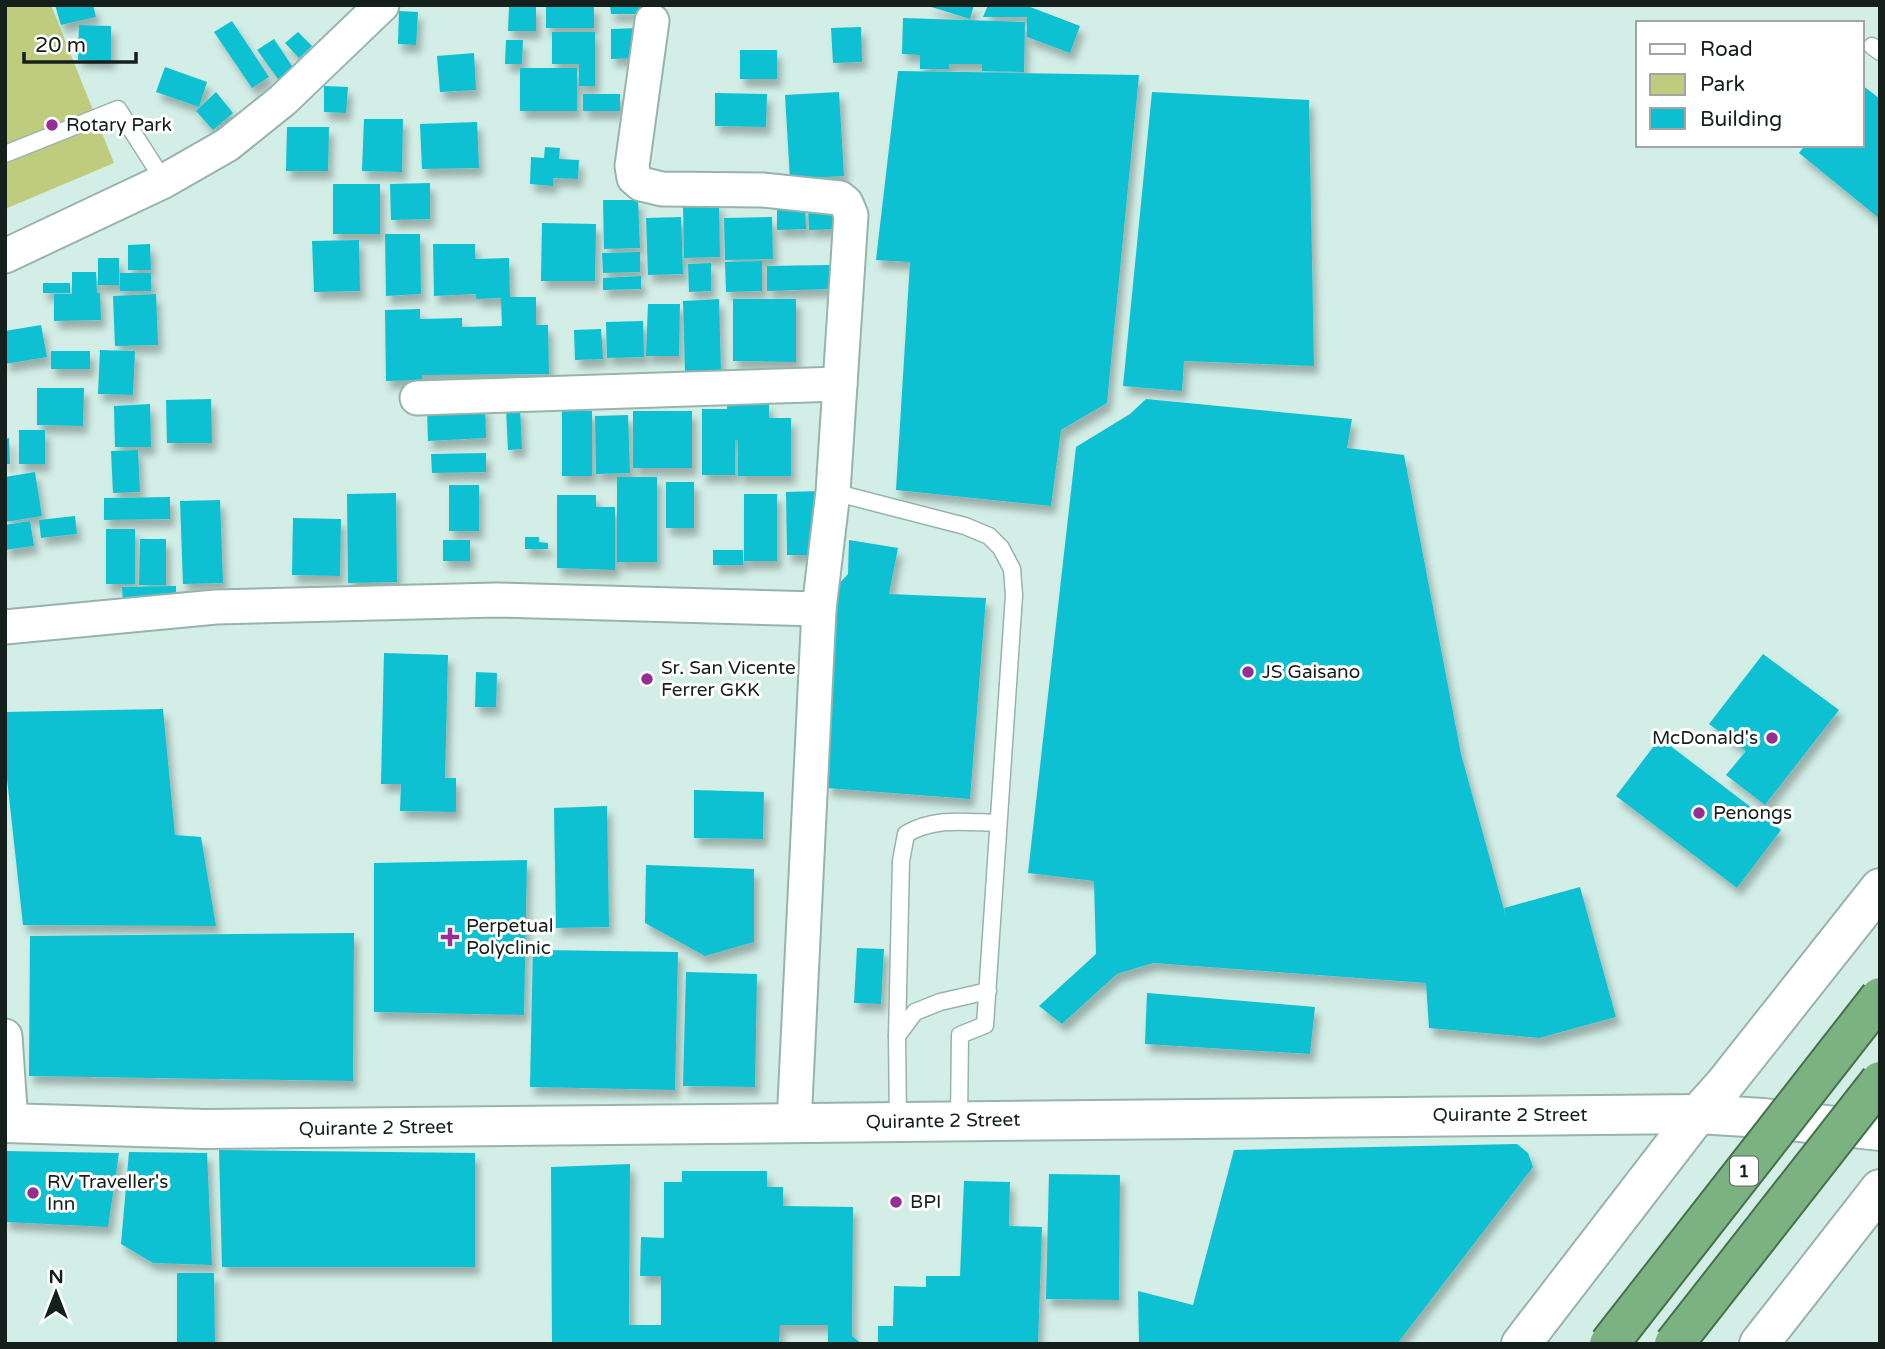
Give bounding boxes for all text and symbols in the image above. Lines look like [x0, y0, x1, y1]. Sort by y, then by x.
scale bar [24, 21, 136, 65]
legend [1636, 21, 1864, 147]
text: 20 m [35, 33, 86, 58]
text: Road [1700, 37, 1753, 62]
text: Park [1700, 72, 1745, 97]
text: Building [1700, 107, 1782, 132]
place label: Rotary Park [66, 114, 172, 136]
marker: Rotary Park [44, 117, 60, 133]
place label: Sr. San Vicente Ferrer GKK [661, 657, 796, 701]
place label: JS Gaisano [1262, 661, 1360, 683]
marker: JS Gaisano [1240, 664, 1256, 680]
marker: Sr. San Vicente Ferrer GKK [639, 671, 655, 687]
place label: McDonald's [1652, 727, 1758, 749]
marker: McDonald's [1764, 730, 1780, 746]
place label: Penongs [1713, 802, 1792, 824]
marker: Penongs [1691, 805, 1707, 821]
place label: Perpetual Polyclinic [466, 915, 554, 959]
marker: Perpetual Polyclinic [440, 927, 460, 947]
street label: Quirante 2 Street [1433, 1104, 1587, 1126]
street label: Quirante 2 Street [865, 1109, 1021, 1133]
street label: Quirante 2 Street [298, 1116, 454, 1140]
road number: 1 [1730, 1156, 1758, 1186]
place label: RV Traveller's Inn [47, 1171, 168, 1215]
marker: RV Traveller's Inn [25, 1185, 41, 1201]
place label: BPI [910, 1191, 941, 1213]
marker: BPI [888, 1194, 904, 1210]
north arrow [21, 1258, 91, 1328]
text: N [48, 1266, 64, 1288]

